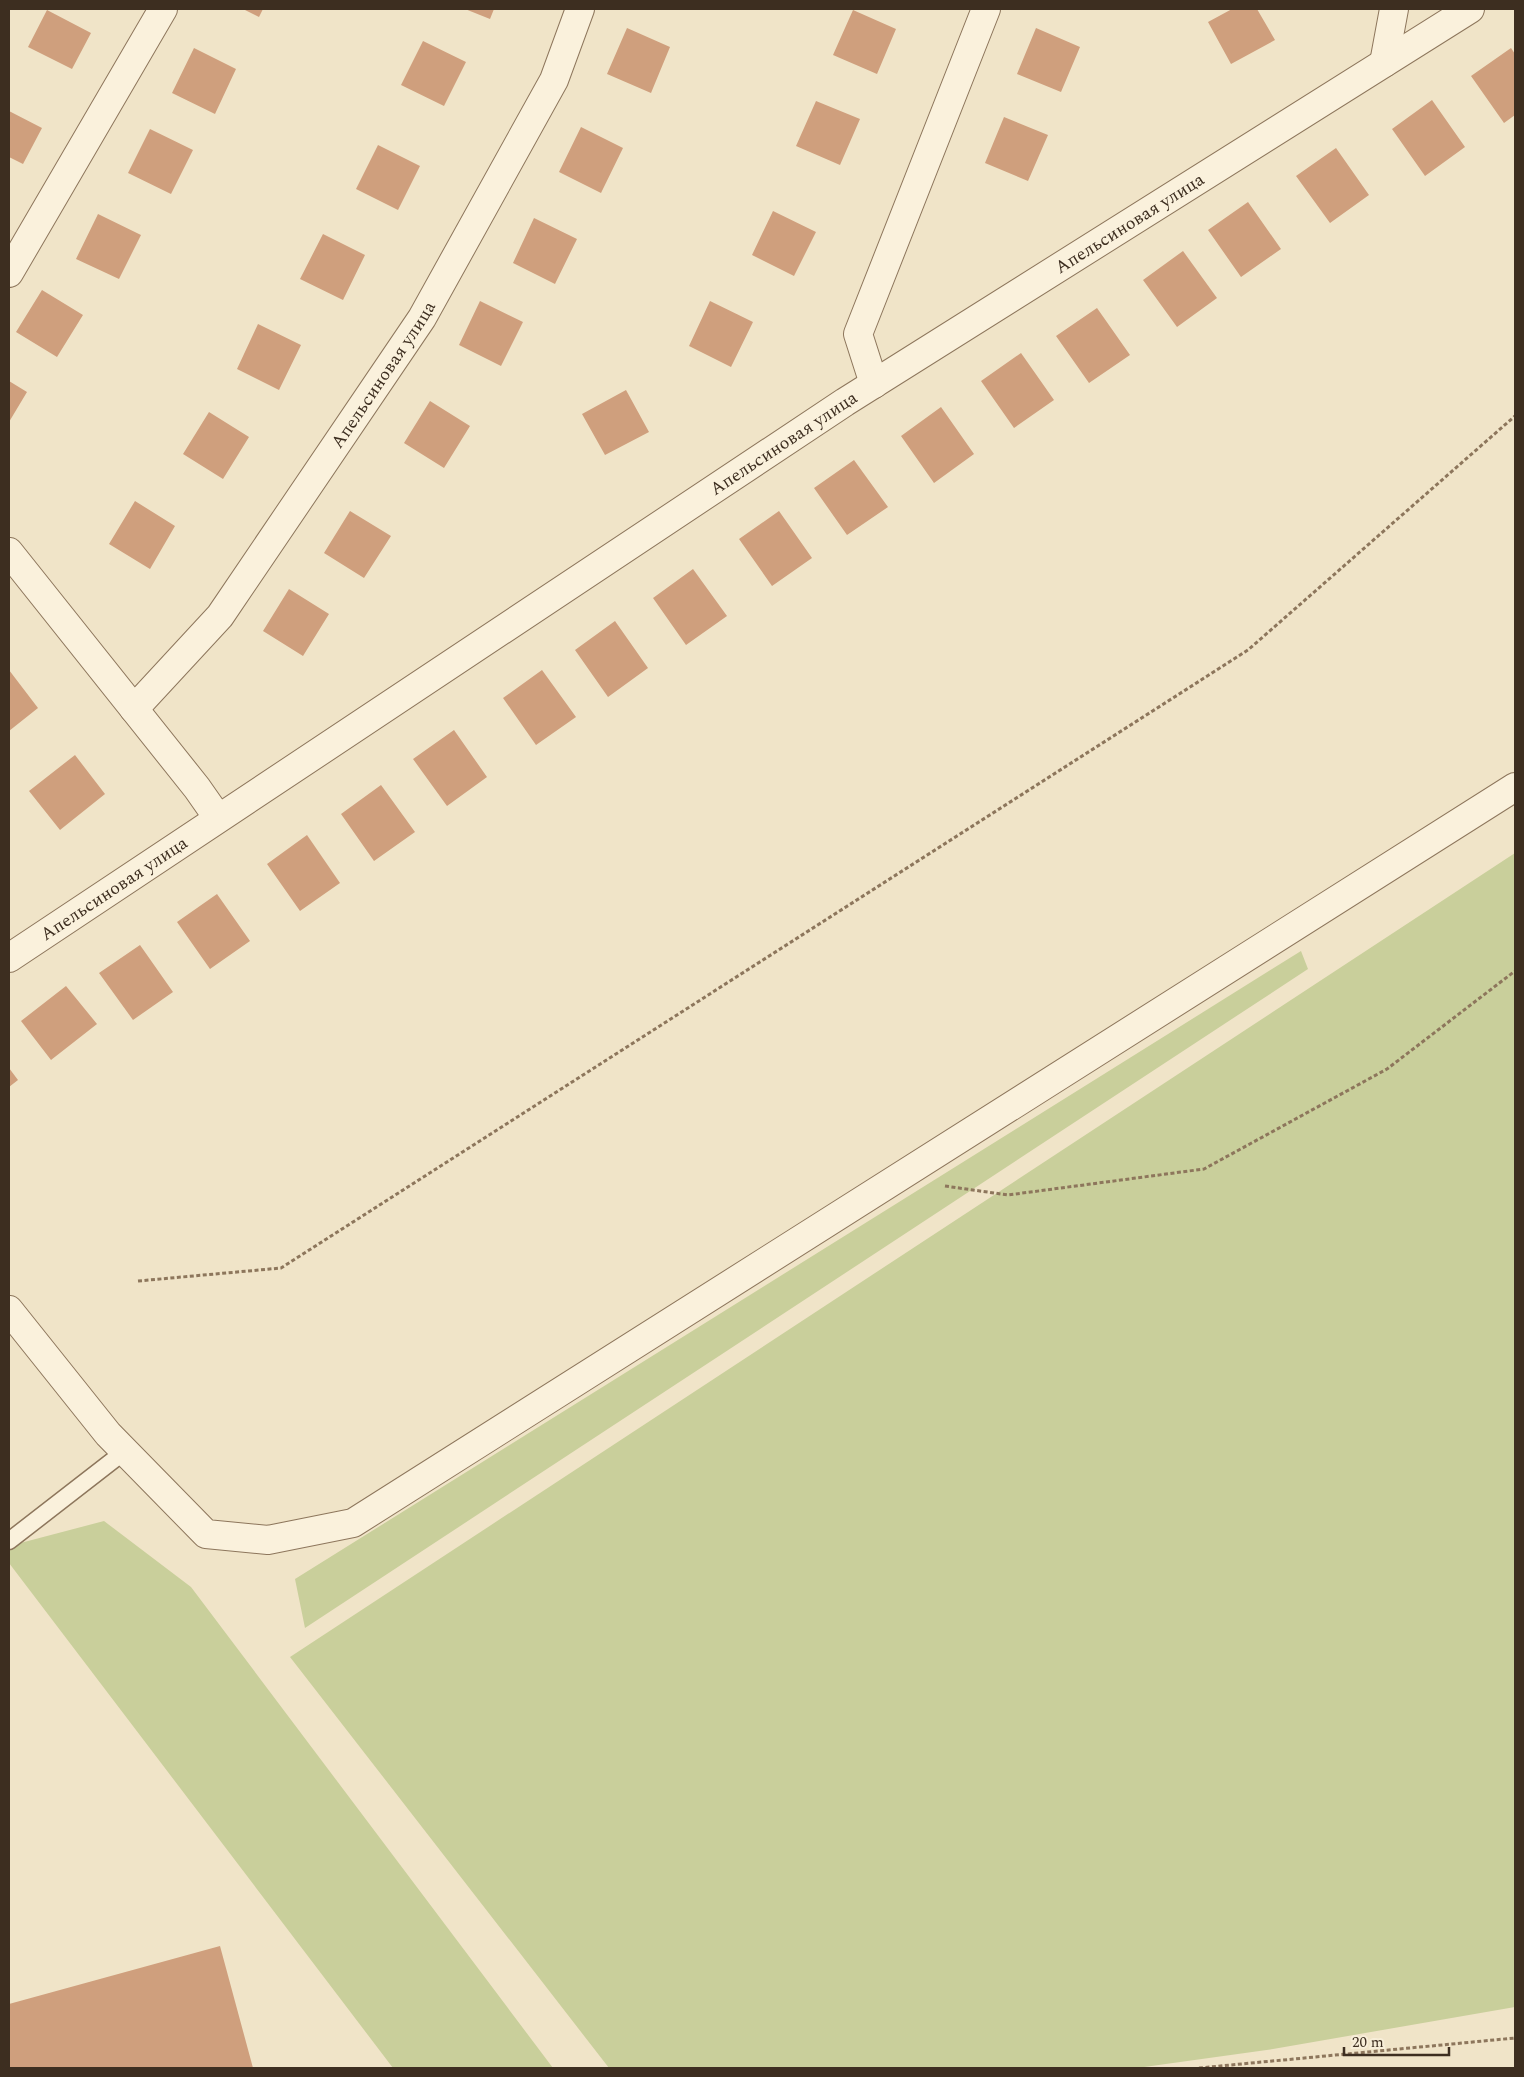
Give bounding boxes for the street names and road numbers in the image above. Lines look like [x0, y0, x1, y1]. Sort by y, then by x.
street label: Апельсиновая улица [1049, 166, 1210, 280]
street label: Апельсиновая улица [324, 296, 442, 454]
street label: Апельсиновая улица [704, 384, 863, 502]
street label: Апельсиновая улица [35, 829, 193, 947]

